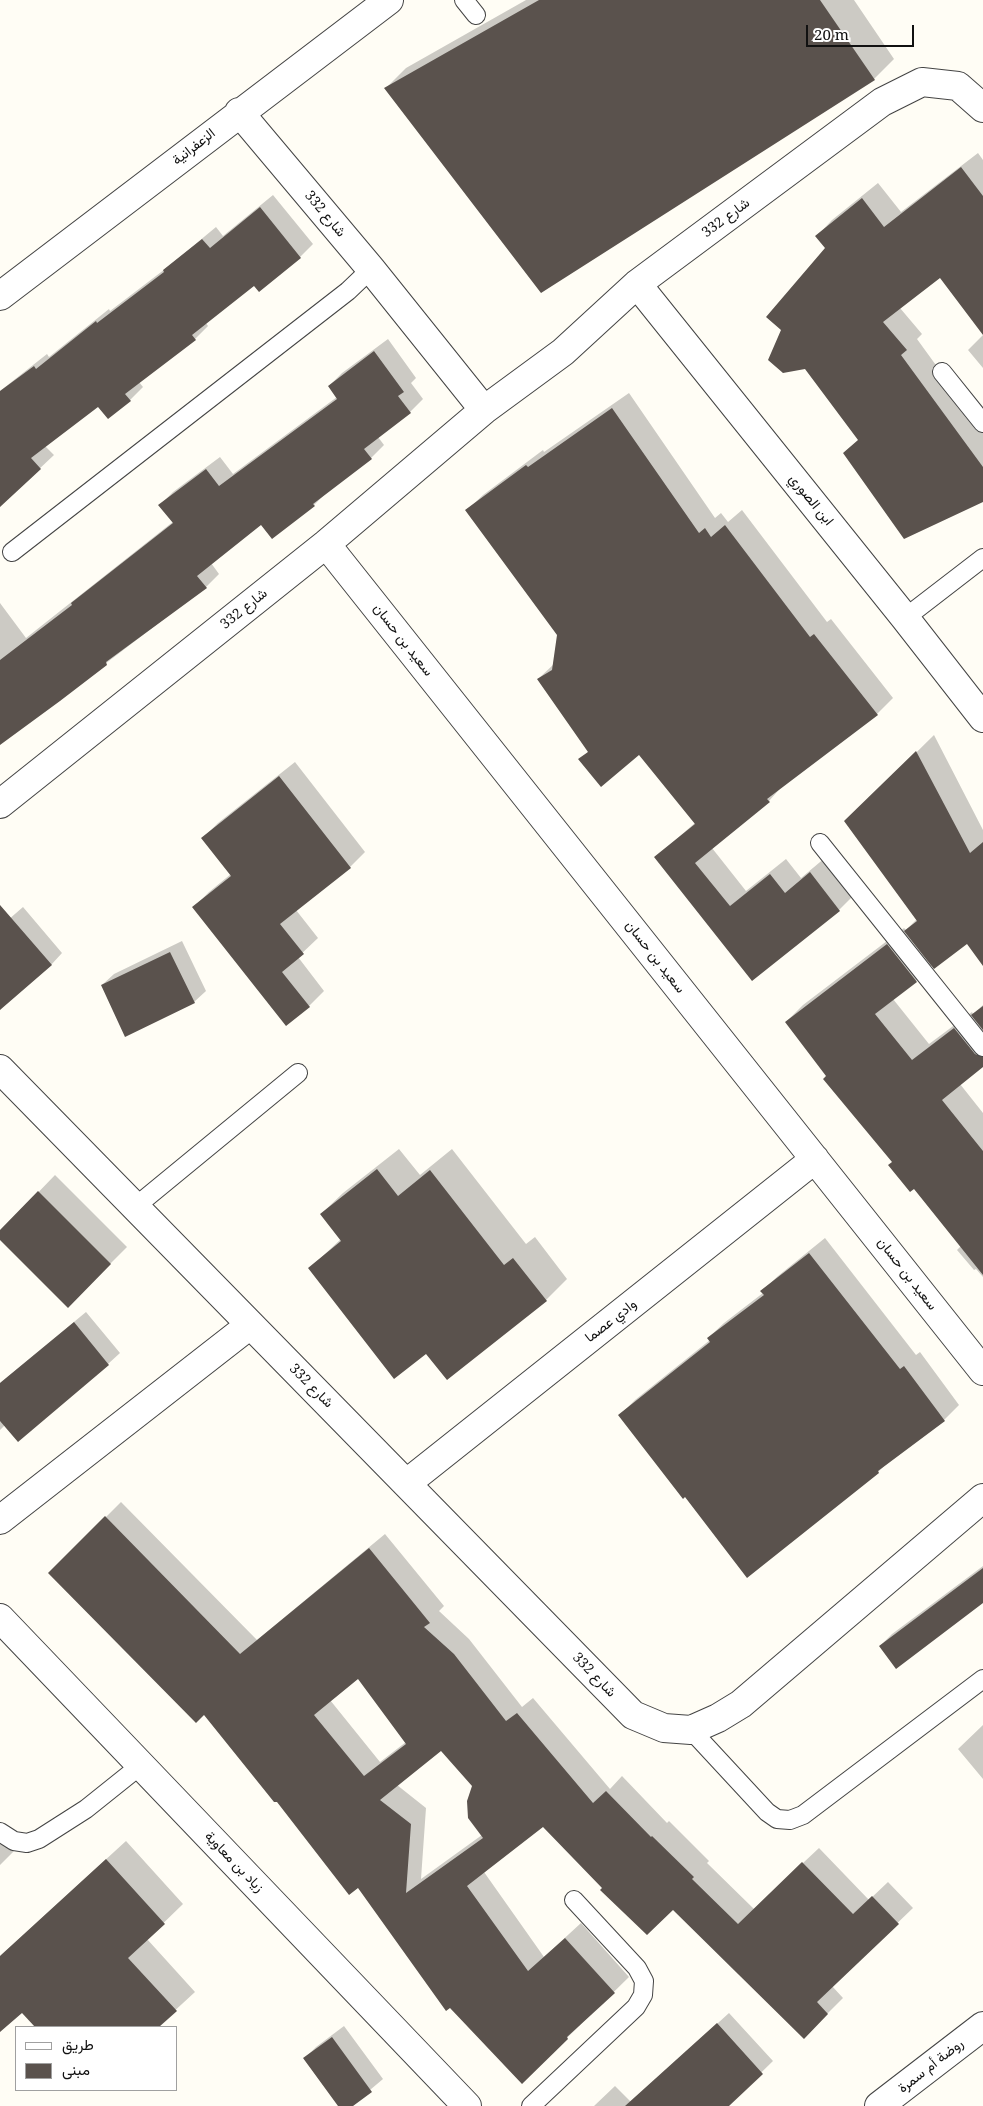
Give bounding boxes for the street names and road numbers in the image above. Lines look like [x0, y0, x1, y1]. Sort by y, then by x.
street label: الزعفرانية [169, 125, 219, 169]
street label: شارع 332 [301, 187, 349, 241]
street label: شارع 332 [699, 195, 753, 241]
street label: ابن الصوري [785, 471, 837, 529]
street label: شارع 332 [217, 585, 271, 633]
street label: سعيد بن حسان [369, 600, 437, 680]
street label: سعيد بن حسان [621, 917, 689, 997]
street label: سعيد بن حسان [873, 1234, 941, 1314]
street label: وادي عصما [582, 1296, 640, 1346]
street label: شارع 332 [286, 1361, 336, 1411]
street label: شارع 332 [569, 1649, 619, 1701]
street label: زياد بن معاوية [201, 1828, 267, 1896]
street label: روضة أم سمرة [895, 2035, 967, 2097]

